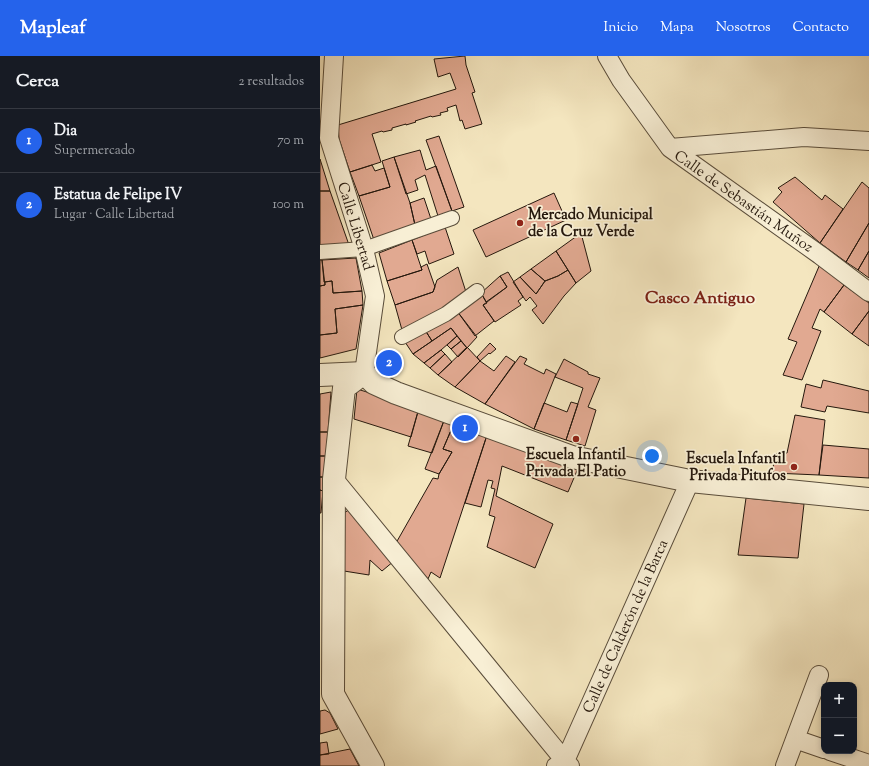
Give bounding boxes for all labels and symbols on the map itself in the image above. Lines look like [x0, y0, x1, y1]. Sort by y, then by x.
street label: Calle de Sebastián Muñoz [669, 146, 817, 259]
street label: Calle Libertad [331, 180, 378, 274]
place label: Mercado Municipal de la Cruz Verde [528, 205, 654, 243]
marker: Mercado Municipal de la Cruz Verde [515, 218, 525, 228]
district label: Casco Antiguo [645, 287, 755, 311]
pin: 2 [376, 348, 402, 378]
pin: 1 [452, 413, 478, 443]
marker: Escuela Infantil Privada El Patio [571, 434, 581, 444]
place label: Escuela Infantil Privada El Patio [526, 445, 627, 483]
your location [642, 446, 662, 466]
place label: Escuela Infantil Privada Pitufos [686, 449, 787, 487]
marker: Escuela Infantil Privada Pitufos [789, 462, 799, 472]
street label: Calle de Calderón de la Barca [579, 536, 674, 717]

